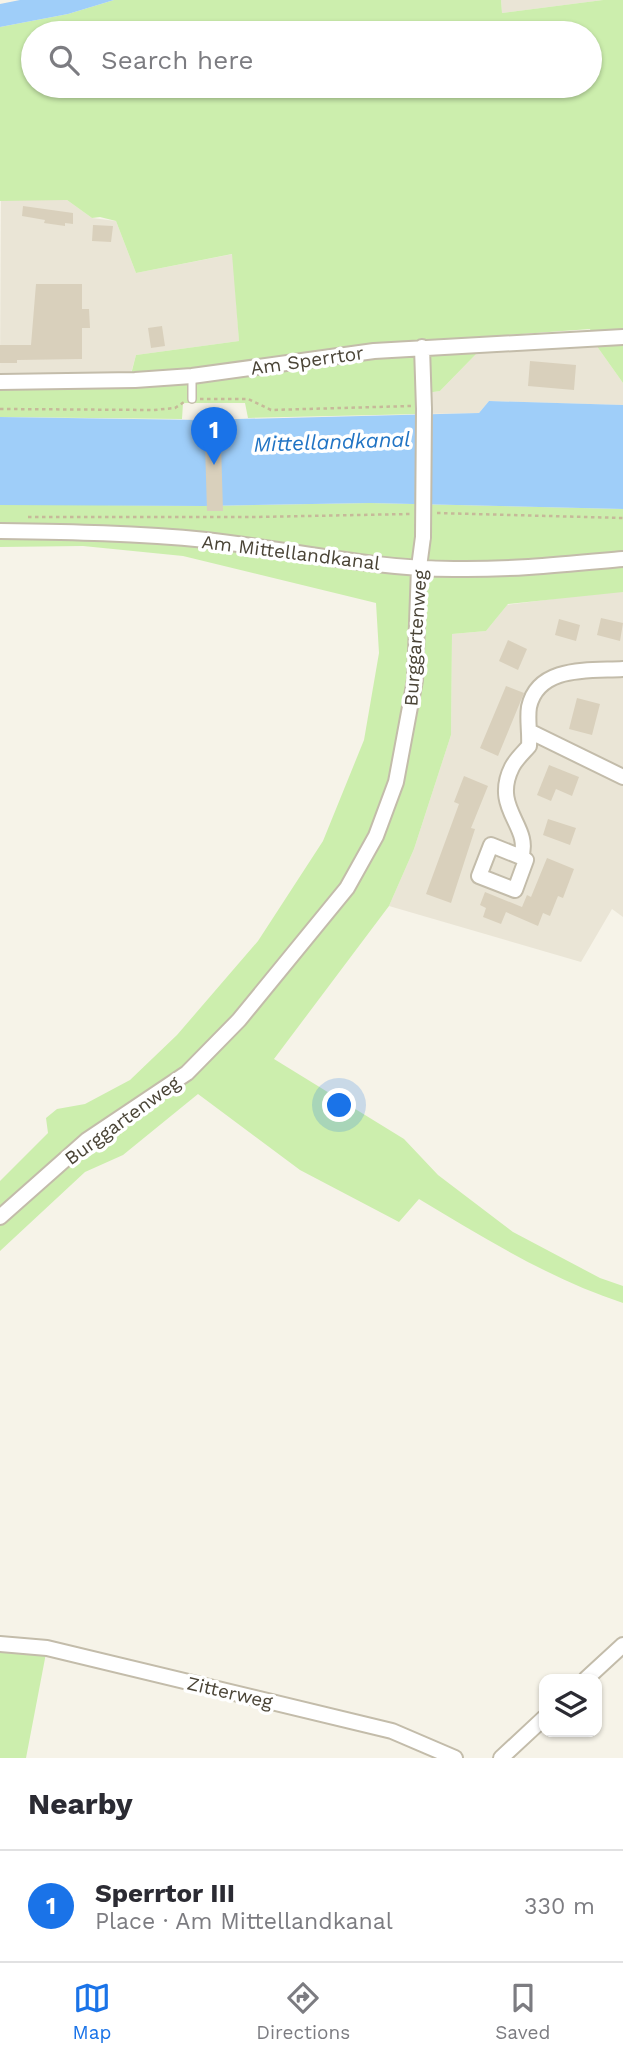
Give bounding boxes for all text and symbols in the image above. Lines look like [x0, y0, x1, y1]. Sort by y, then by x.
search box [21, 21, 602, 98]
icon: search [45, 41, 83, 79]
text: Search here [101, 45, 253, 75]
street label: Am Sperrtor [249, 341, 365, 380]
pin: 1 [191, 407, 237, 465]
water label: Mittellandkanal [253, 426, 411, 457]
street label: Am Mittellandkanal [200, 530, 382, 575]
street label: Burggartenweg [399, 568, 432, 707]
street label: Burggartenweg [60, 1070, 185, 1170]
your location [322, 1088, 356, 1122]
street label: Zitterweg [185, 1671, 276, 1714]
map controls [539, 1674, 602, 1737]
button: layers [539, 1674, 602, 1737]
text: Nearby [28, 1786, 133, 1821]
text: Sperrtor III [95, 1878, 235, 1908]
text: 1 [46, 1893, 56, 1920]
text: 330 m [524, 1893, 595, 1920]
text: Place · Am Mittellandkanal [95, 1908, 393, 1935]
tab: Map [73, 1979, 111, 2044]
tab: Directions [256, 1979, 350, 2044]
tab: Saved [495, 1979, 550, 2044]

